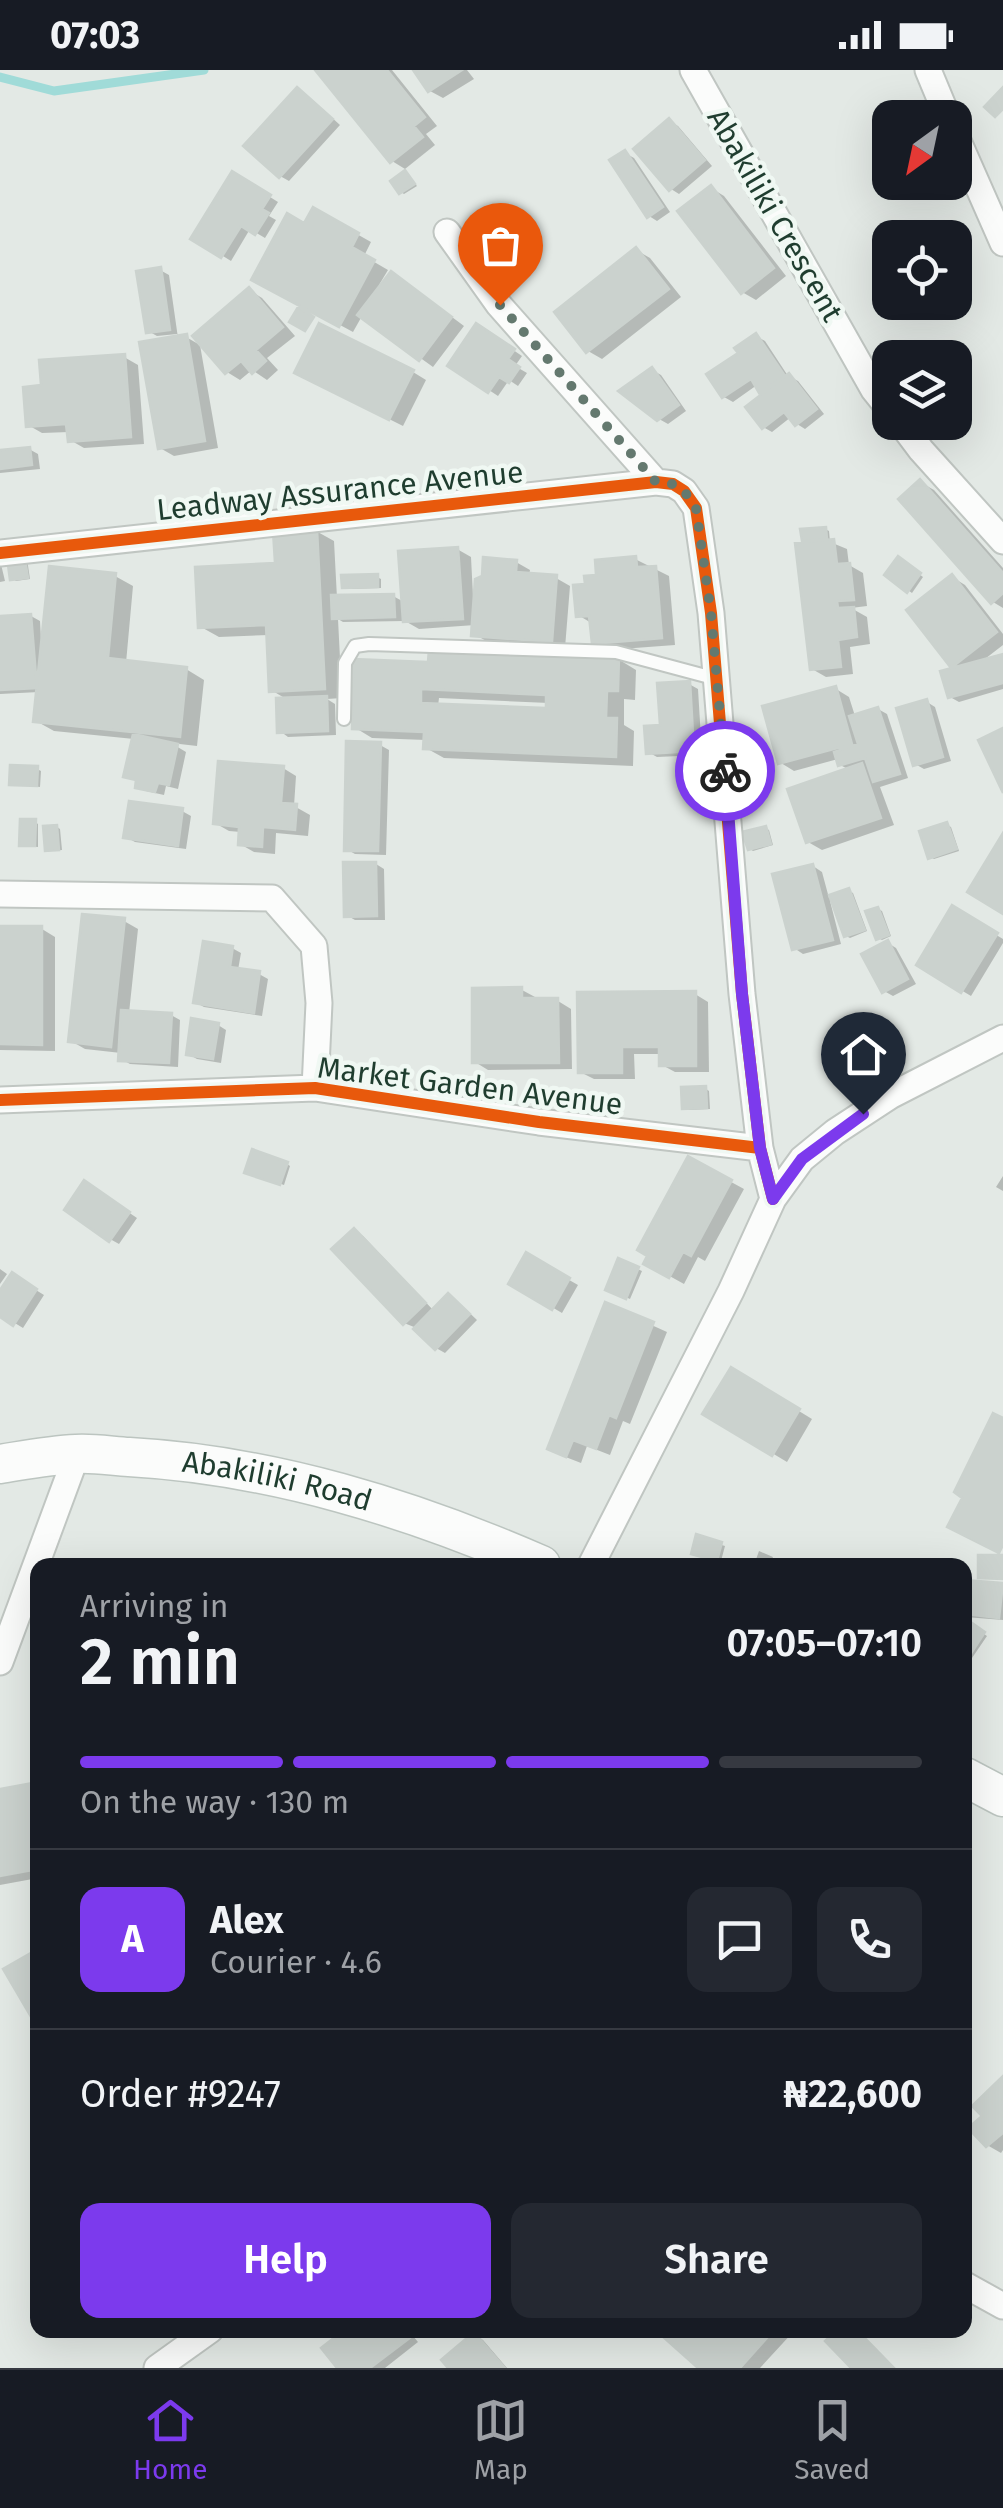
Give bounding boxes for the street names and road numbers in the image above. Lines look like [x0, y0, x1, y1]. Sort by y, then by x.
street label: Abakiliki Crescent [699, 102, 851, 328]
street label: Leadway Assurance Avenue [155, 454, 525, 528]
street label: Market Garden Avenue [316, 1049, 624, 1123]
street label: Abakiliki Road [180, 1444, 376, 1519]

